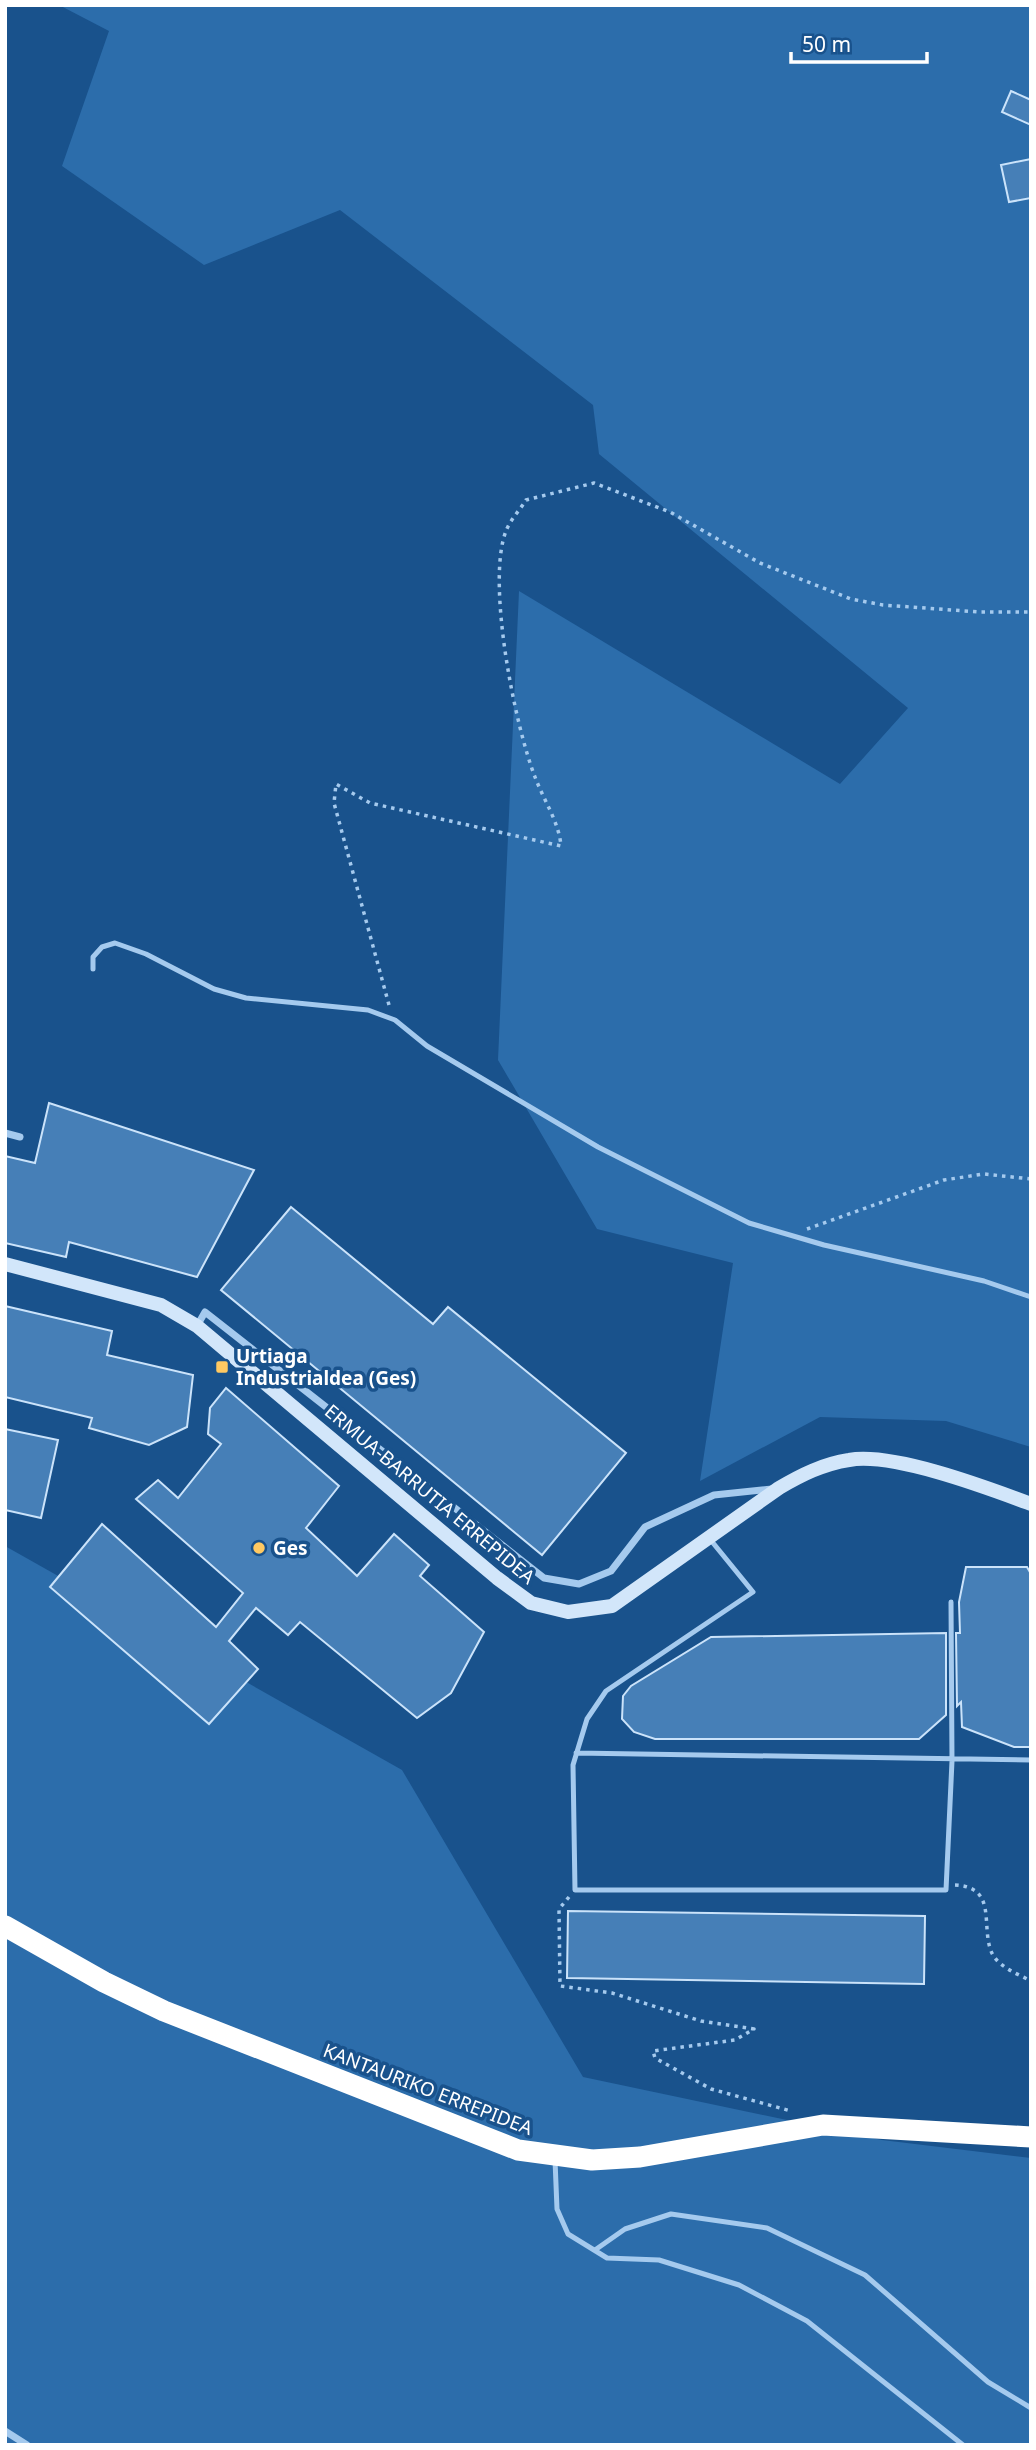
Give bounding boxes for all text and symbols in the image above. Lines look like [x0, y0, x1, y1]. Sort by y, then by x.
scale bar [791, 21, 928, 65]
text: 50 m [802, 30, 851, 58]
place label: Urtiaga Industrialdea (Ges) [236, 1343, 416, 1391]
marker: Urtiaga Industrialdea (Ges) [214, 1359, 230, 1375]
street label: ERMUA-BARRUTIA ERREPIDEA [319, 1398, 541, 1590]
place label: Ges [273, 1535, 308, 1561]
marker: Ges [251, 1540, 267, 1556]
street label: KANTAURIKO ERREPIDEA [320, 2037, 537, 2141]

